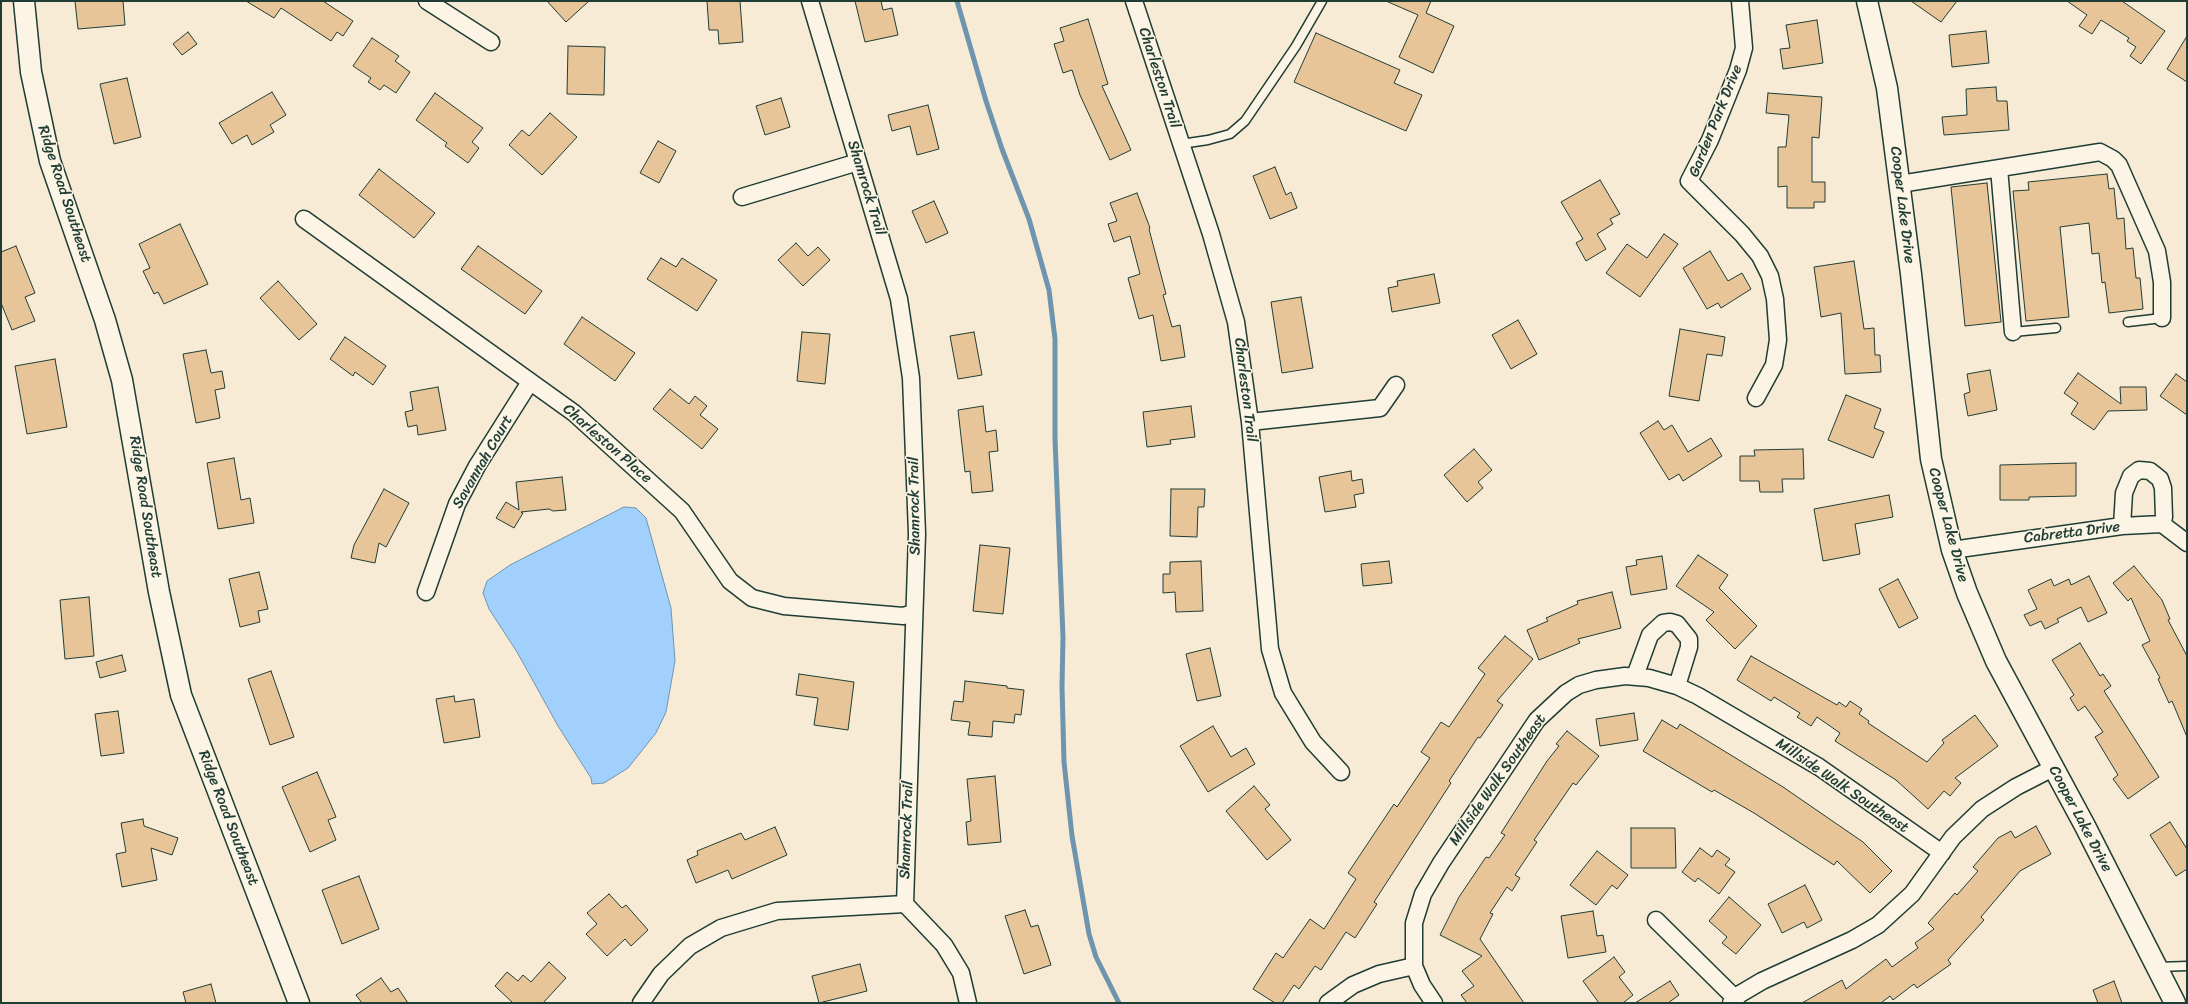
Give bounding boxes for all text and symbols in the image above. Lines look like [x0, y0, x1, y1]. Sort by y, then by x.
street label: Charleston Trail [1134, 25, 1184, 131]
street label: Garden Park Drive [1685, 62, 1747, 180]
street label: Ridge Road Southeast [33, 123, 95, 265]
street label: Shamrock Trail [843, 138, 889, 238]
street label: Cooper Lake Drive [1886, 145, 1918, 265]
street label: Charleston Trail [1230, 337, 1260, 443]
street label: Charleston Place [559, 400, 655, 488]
street label: Savannah Court [449, 412, 517, 512]
street label: Ridge Road Southeast [125, 435, 165, 579]
street label: Shamrock Trail [905, 457, 925, 555]
street label: Cooper Lake Drive [1924, 466, 1972, 584]
street label: Cabretta Drive [2023, 518, 2121, 548]
street label: Millside Walk Southeast [1446, 711, 1550, 849]
street label: Millside Walk Southeast [1772, 735, 1912, 837]
street label: Ridge Road Southeast [194, 748, 262, 888]
street label: Cooper Lake Drive [2044, 763, 2116, 875]
street label: Shamrock Trail [896, 780, 918, 880]

